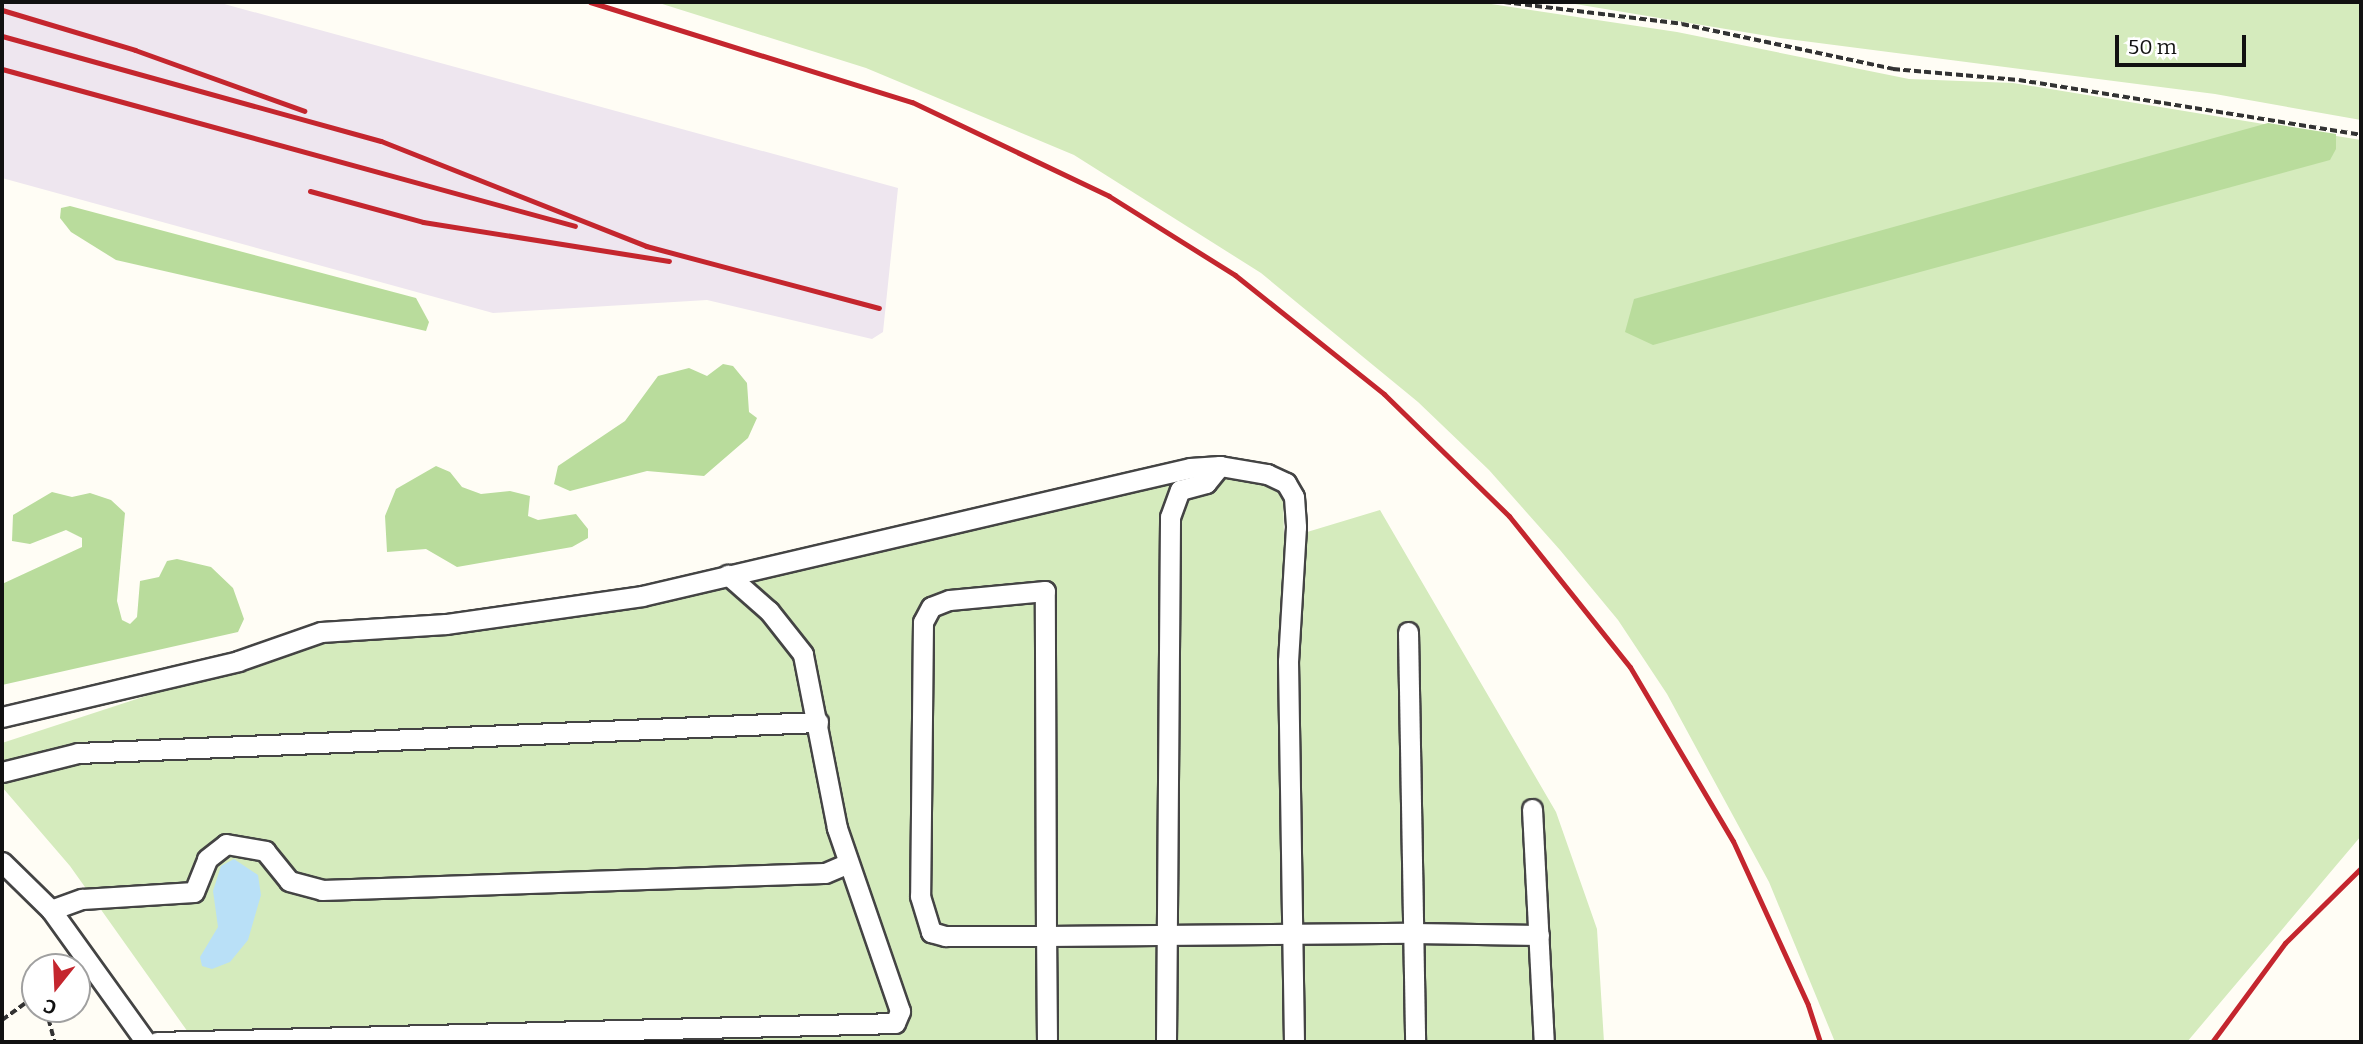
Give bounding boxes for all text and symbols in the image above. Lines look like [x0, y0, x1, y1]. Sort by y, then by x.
scale bar [2118, 21, 2249, 65]
text: 50 m [2128, 34, 2177, 60]
north arrow [21, 953, 91, 1023]
text: С [41, 994, 59, 1019]

